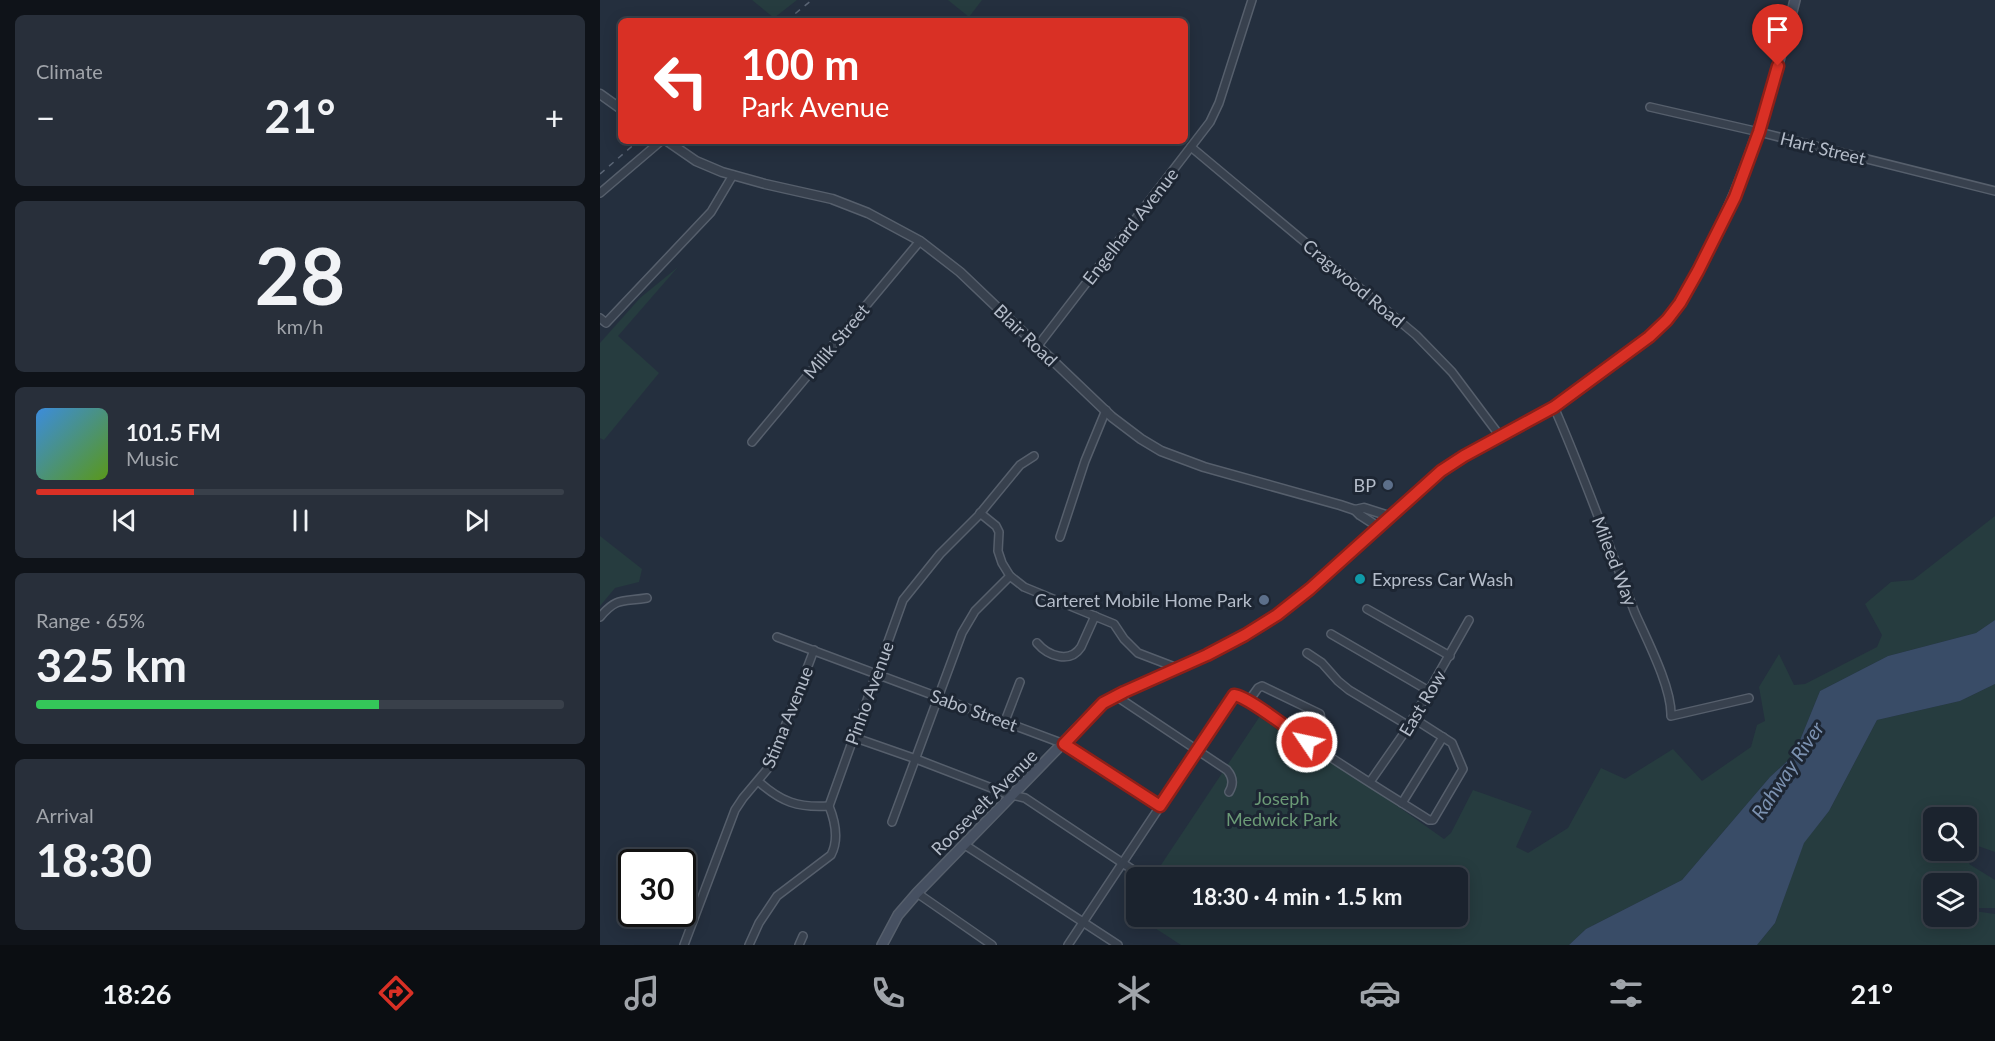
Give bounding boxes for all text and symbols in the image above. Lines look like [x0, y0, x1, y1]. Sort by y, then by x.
pin [1752, 4, 1803, 66]
icon: arrive [1761, 13, 1794, 46]
text: 100 m [741, 39, 859, 89]
icon: left [642, 42, 720, 120]
text: Climate [36, 59, 103, 83]
text: 21° [265, 89, 335, 143]
text: Park Avenue [741, 90, 889, 123]
text: − [36, 97, 55, 137]
text: + [545, 97, 564, 137]
street label: Hart Street [1778, 127, 1869, 169]
street label: Engelhard Avenue [1078, 163, 1182, 289]
text: 28 [255, 228, 345, 322]
street label: Cragwood Road [1299, 234, 1409, 332]
street label: Milik Street [798, 299, 874, 383]
street label: Blair Road [990, 299, 1062, 371]
text: km/h [277, 314, 323, 338]
text: 101.5 FM [126, 419, 221, 446]
text: Music [126, 446, 179, 470]
place label: BP [1354, 474, 1376, 496]
marker: BP [1381, 478, 1395, 492]
icon: previous [108, 504, 141, 537]
icon: pause [284, 504, 317, 537]
icon: next [460, 504, 493, 537]
street label: Mileed Way [1588, 513, 1642, 610]
place label: Express Car Wash [1372, 568, 1513, 590]
marker: Express Car Wash [1353, 572, 1367, 586]
place label: Carteret Mobile Home Park [1035, 589, 1253, 611]
marker: Carteret Mobile Home Park [1257, 593, 1271, 607]
text: Range · 65% [36, 608, 145, 632]
text: 325 km [36, 638, 187, 692]
street label: Pinho Avenue [840, 638, 898, 748]
street label: Stima Avenue [757, 663, 817, 771]
street label: East Row [1394, 666, 1450, 740]
street label: Sabo Street [928, 684, 1021, 736]
position arrow [1275, 710, 1339, 774]
water label: Rahway River [1746, 716, 1829, 823]
street label: Roosevelt Avenue [926, 744, 1042, 860]
park label: Joseph Medwick Park [1226, 787, 1339, 830]
text: Arrival [36, 803, 94, 827]
map controls [1923, 807, 1977, 927]
button: search [1923, 807, 1977, 861]
text: 18:30 [36, 833, 152, 887]
speed limit sign: 30 [618, 849, 696, 927]
button: layers [1923, 873, 1977, 927]
text: 18:30 · 4 min · 1.5 km [1192, 883, 1402, 910]
icon: directions [375, 972, 417, 1014]
icon: music [621, 972, 663, 1014]
icon: phone [867, 972, 909, 1014]
icon: climate [1113, 972, 1155, 1014]
icon: car [1359, 972, 1401, 1014]
icon: filters [1605, 972, 1647, 1014]
text: 18:26 [102, 977, 172, 1010]
text: 21° [1850, 977, 1893, 1010]

